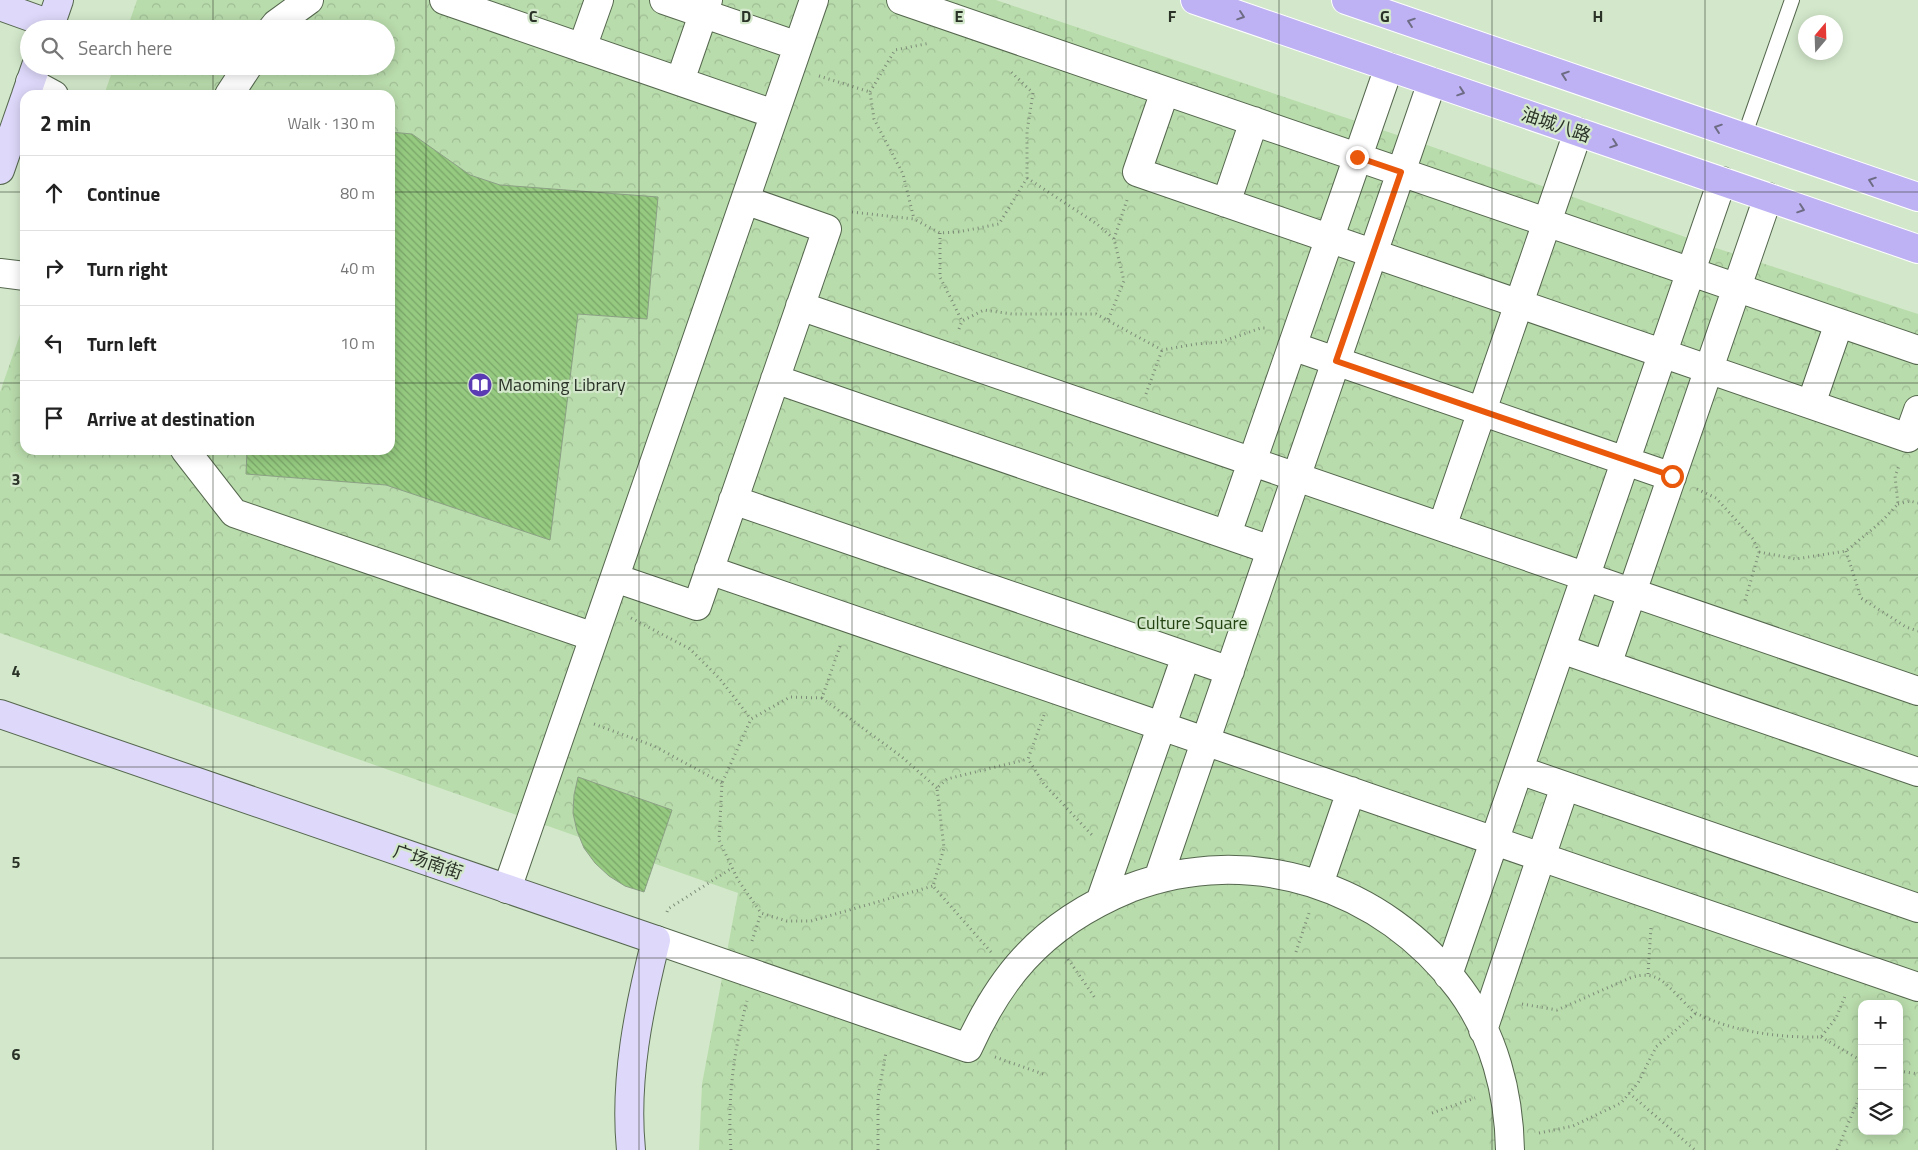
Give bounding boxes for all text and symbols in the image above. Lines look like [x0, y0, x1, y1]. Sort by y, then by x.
text: C [529, 4, 538, 28]
text: D [741, 4, 751, 28]
text: E [955, 4, 964, 28]
text: F [1168, 4, 1177, 28]
text: G [1380, 4, 1390, 28]
text: H [1593, 4, 1603, 28]
one-way arrow [1236, 10, 1245, 20]
north arrow [1798, 15, 1843, 60]
one-way arrow [1407, 18, 1416, 28]
search box [20, 20, 395, 75]
text: Search here [78, 33, 172, 62]
icon: search [38, 34, 66, 62]
one-way arrow [1561, 71, 1569, 81]
one-way arrow [1456, 86, 1464, 96]
street label: 油城八路 [1518, 100, 1595, 149]
text: 2 min [40, 107, 91, 139]
text: Walk · 130 m [287, 111, 375, 135]
one-way arrow [1715, 124, 1723, 134]
one-way arrow [1610, 139, 1618, 149]
route end [1346, 146, 1369, 169]
one-way arrow [1868, 177, 1877, 187]
icon: ahead [40, 179, 68, 207]
text: Continue [87, 179, 160, 208]
text: 80 m [340, 181, 375, 205]
one-way arrow [1796, 203, 1805, 213]
icon: right [40, 254, 68, 282]
text: Turn right [87, 254, 168, 283]
text: 40 m [340, 256, 375, 280]
icon: left [40, 329, 68, 357]
text: Turn left [87, 329, 157, 358]
text: 10 m [340, 331, 375, 355]
place label: Maoming Library [498, 371, 626, 398]
library icon: Maoming Library [467, 372, 493, 398]
icon: arrive [40, 404, 68, 432]
text: Arrive at destination [87, 404, 255, 433]
route start [1661, 465, 1684, 488]
text: 3 [12, 467, 20, 491]
park label: Culture Square [1136, 609, 1248, 636]
text: 4 [12, 659, 21, 683]
street label: 广场南街 [390, 837, 467, 886]
text: 5 [12, 850, 21, 874]
map controls [1858, 1000, 1903, 1135]
button: + [1858, 1000, 1903, 1045]
text: 6 [12, 1042, 21, 1066]
button: − [1858, 1045, 1903, 1090]
button: layers [1858, 1090, 1903, 1135]

